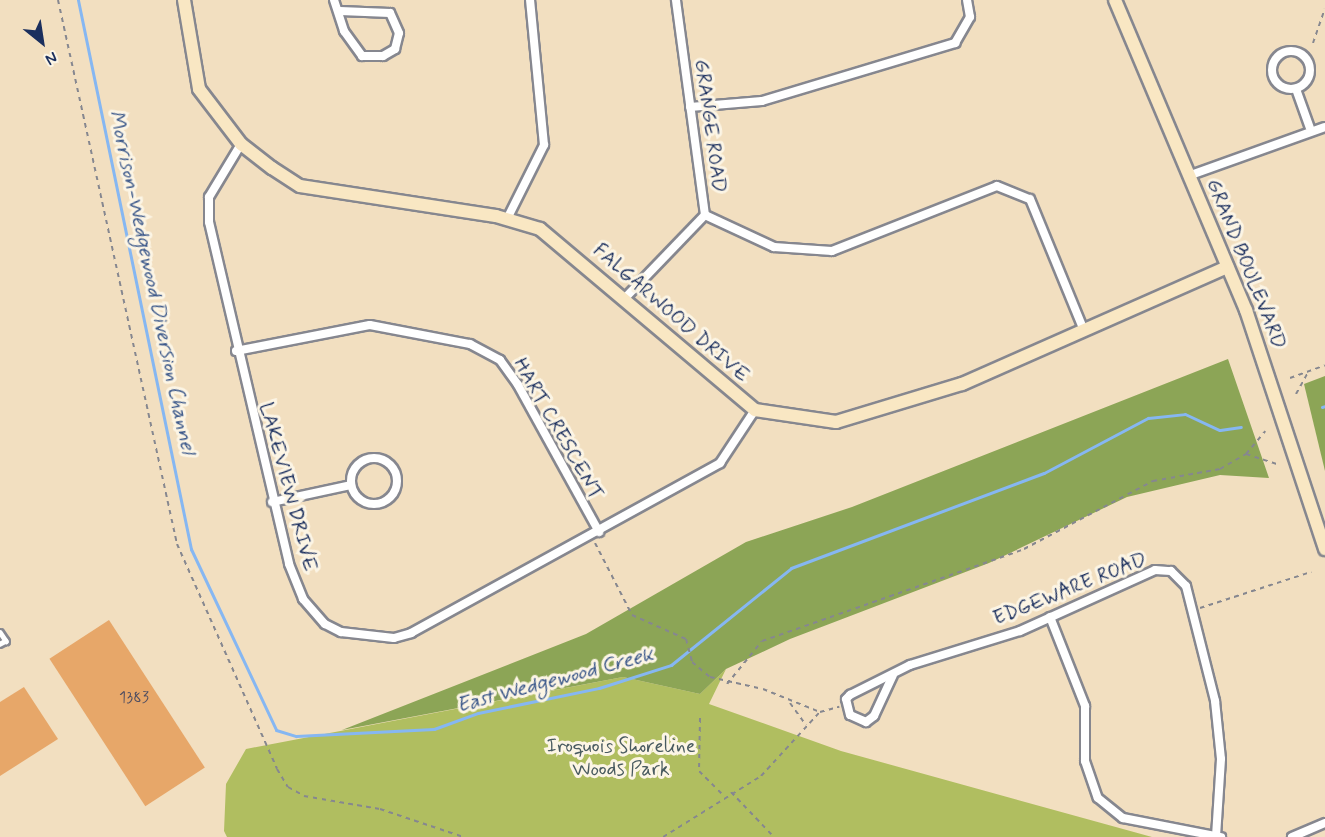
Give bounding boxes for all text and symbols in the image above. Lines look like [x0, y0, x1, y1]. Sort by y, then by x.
north arrow [12, 12, 72, 72]
text: N [41, 46, 61, 70]
street label: GRANGE ROAD [689, 58, 731, 194]
water label: Morrison-Wedgewood Diversion Channel [102, 102, 202, 462]
street label: GRAND BOULEVARD [1201, 175, 1291, 353]
street label: FALGARWOOD DRIVE [588, 239, 754, 387]
street label: HART CRESCENT [508, 354, 608, 504]
street label: LAKEVIEW DRIVE [254, 400, 322, 574]
street label: EDGEWARE ROAD [990, 547, 1150, 631]
water label: East Wedgewood Creek [454, 642, 656, 718]
house number: 1383 [119, 688, 149, 708]
park label: Iroquois Shoreline Woods Park [546, 735, 696, 782]

